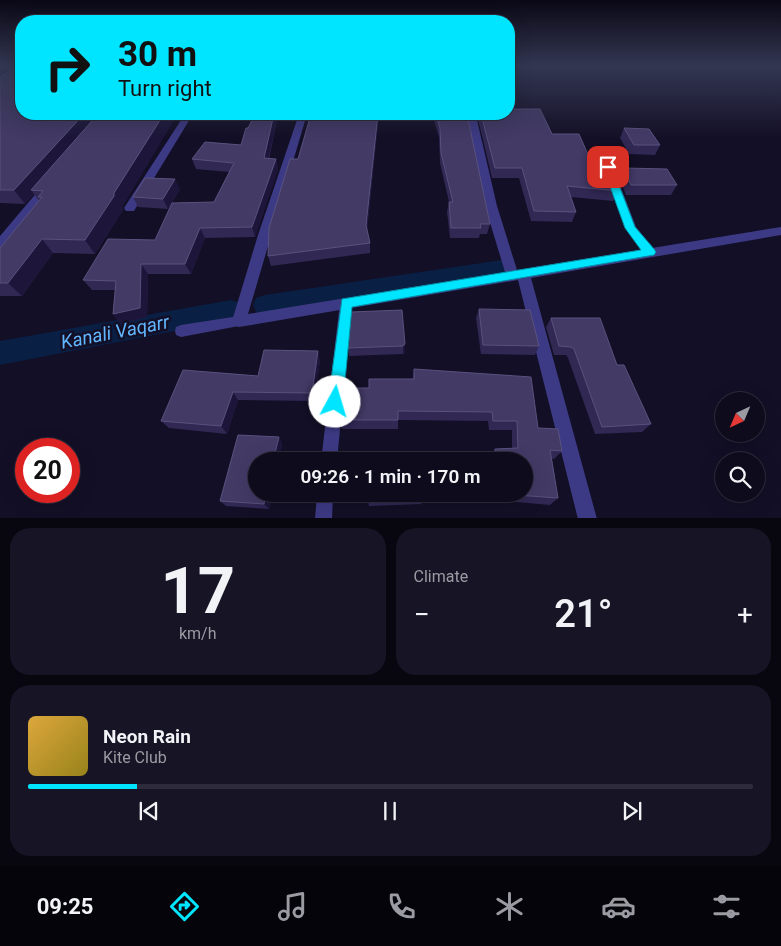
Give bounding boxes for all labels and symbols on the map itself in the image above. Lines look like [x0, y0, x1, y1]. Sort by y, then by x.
pin [587, 146, 629, 188]
water label: Kanali Vaqarr [59, 310, 172, 354]
position arrow [308, 375, 360, 427]
north arrow [715, 392, 765, 442]
speed limit sign: 20 [15, 438, 80, 503]

